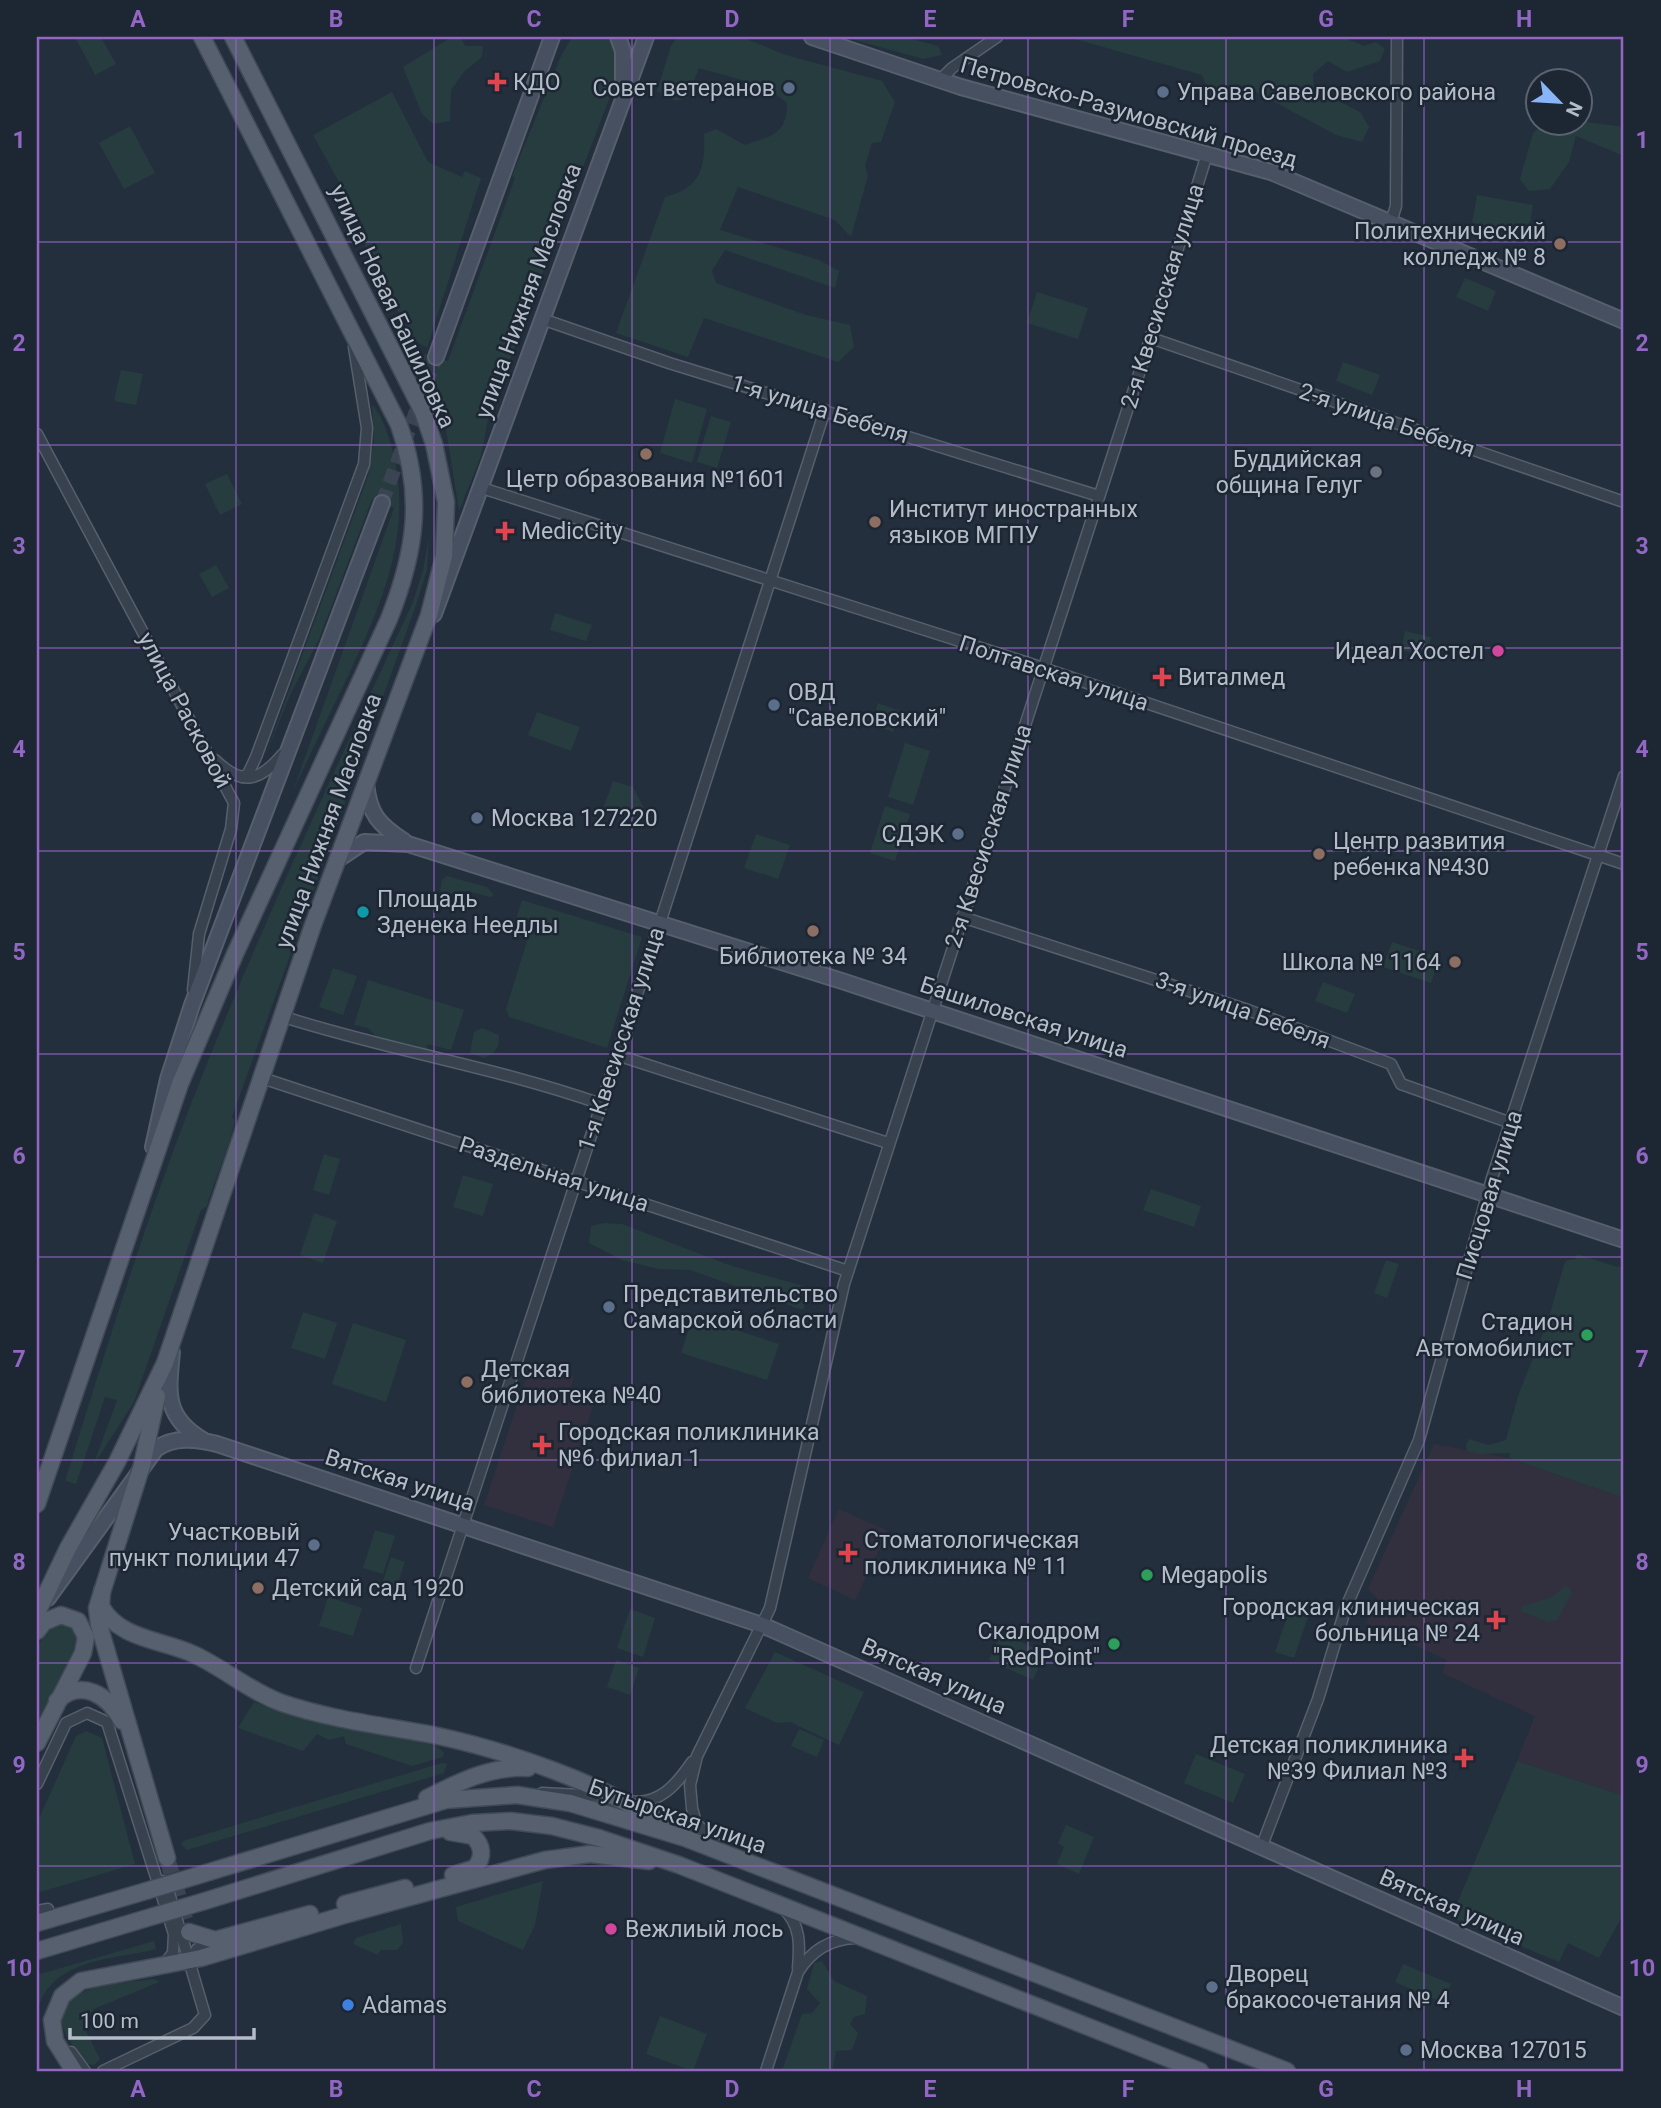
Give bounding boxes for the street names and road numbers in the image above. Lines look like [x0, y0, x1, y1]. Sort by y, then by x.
street label: Петровско-Разумовский проезд [957, 51, 1300, 174]
street label: улица Нижняя Масловка [470, 160, 587, 422]
street label: улица Новая Башиловка [324, 180, 461, 432]
street label: 2-я Квесисская улица [1115, 181, 1210, 412]
street label: 1-я улица Бебеля [728, 370, 912, 449]
street label: 2-я улица Бебеля [1295, 378, 1478, 463]
street label: улица Расковой [132, 628, 237, 793]
street label: Полтавская улица [956, 630, 1152, 717]
street label: улица Нижняя Масловка [270, 690, 387, 952]
street label: 2-я Квесисская улица [940, 721, 1037, 951]
street label: 1-я Квесисская улица [573, 924, 670, 1154]
street label: 3-я улица Бебеля [1152, 966, 1334, 1055]
street label: Башиловская улица [917, 971, 1131, 1064]
street label: Писцовая улица [1451, 1107, 1528, 1283]
street label: Раздельная улица [456, 1131, 652, 1218]
street label: Вятская улица [322, 1444, 478, 1517]
street label: Вятская улица [857, 1632, 1010, 1720]
street label: Бутырская улица [586, 1773, 770, 1859]
street label: Вятская улица [1375, 1863, 1528, 1951]

